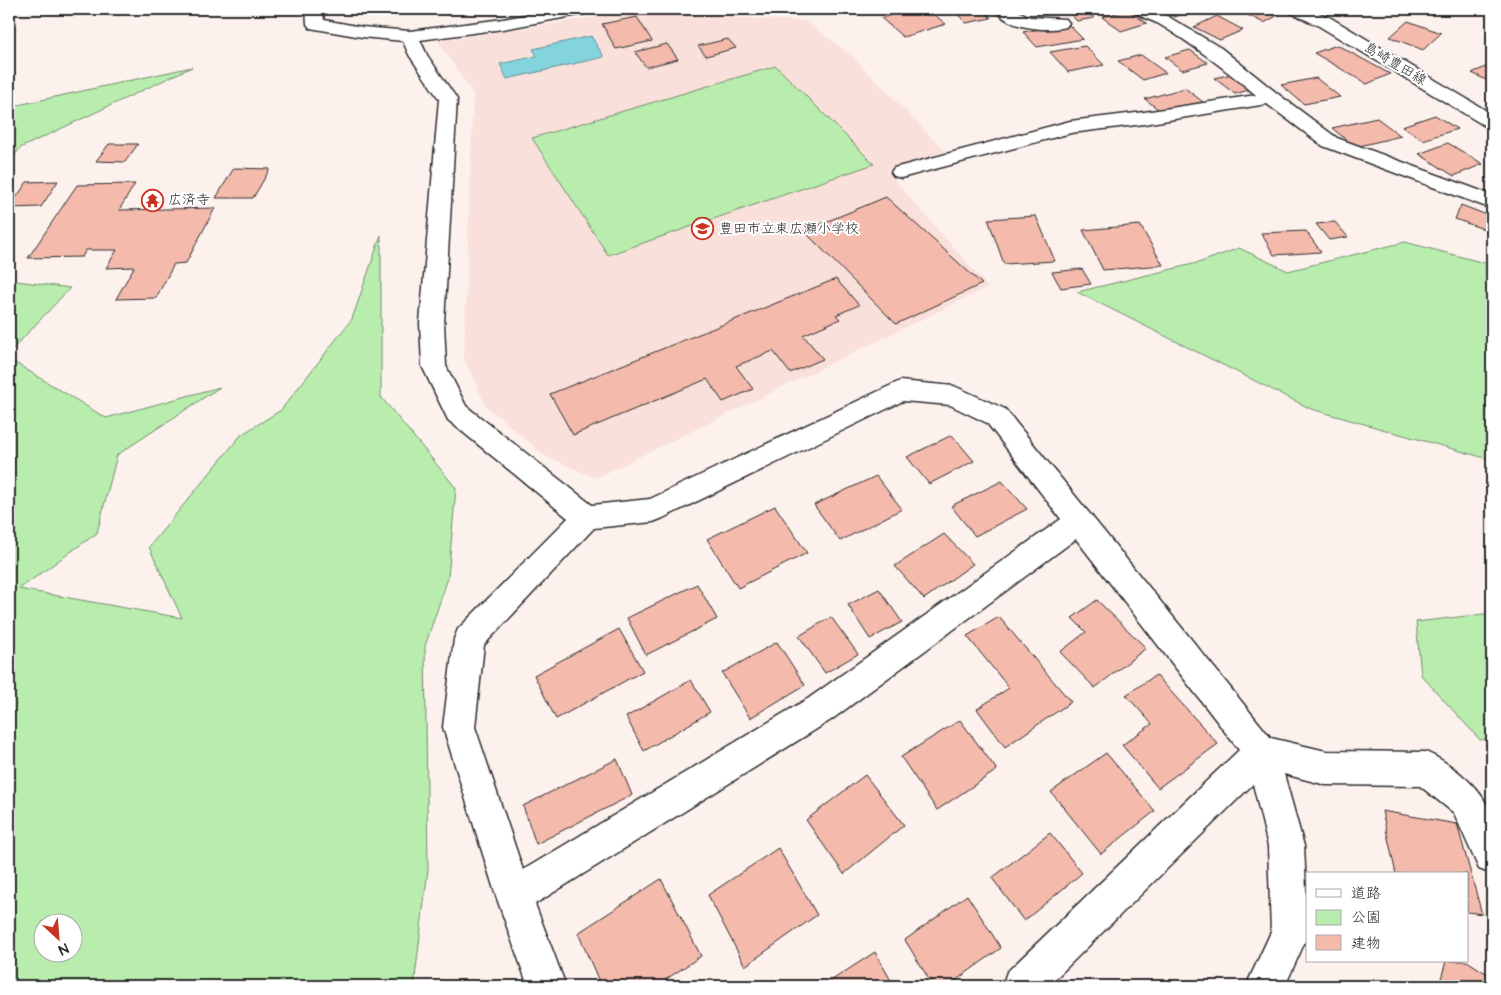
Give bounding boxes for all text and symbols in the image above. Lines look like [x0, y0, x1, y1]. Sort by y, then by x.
street label: 島崎豊田線 [1360, 37, 1430, 91]
temple icon: 広済寺 [140, 188, 164, 212]
place label: 広済寺 [168, 190, 210, 210]
school or university icon: 豊田市立東広瀬小学校 [691, 217, 715, 241]
place label: 豊田市立東広瀬小学校 [719, 219, 859, 239]
legend [1306, 872, 1468, 962]
text: 道路 [1351, 883, 1381, 904]
text: 公園 [1351, 907, 1381, 928]
north arrow [32, 912, 82, 962]
text: 建物 [1351, 933, 1381, 954]
text: N [55, 938, 72, 960]

